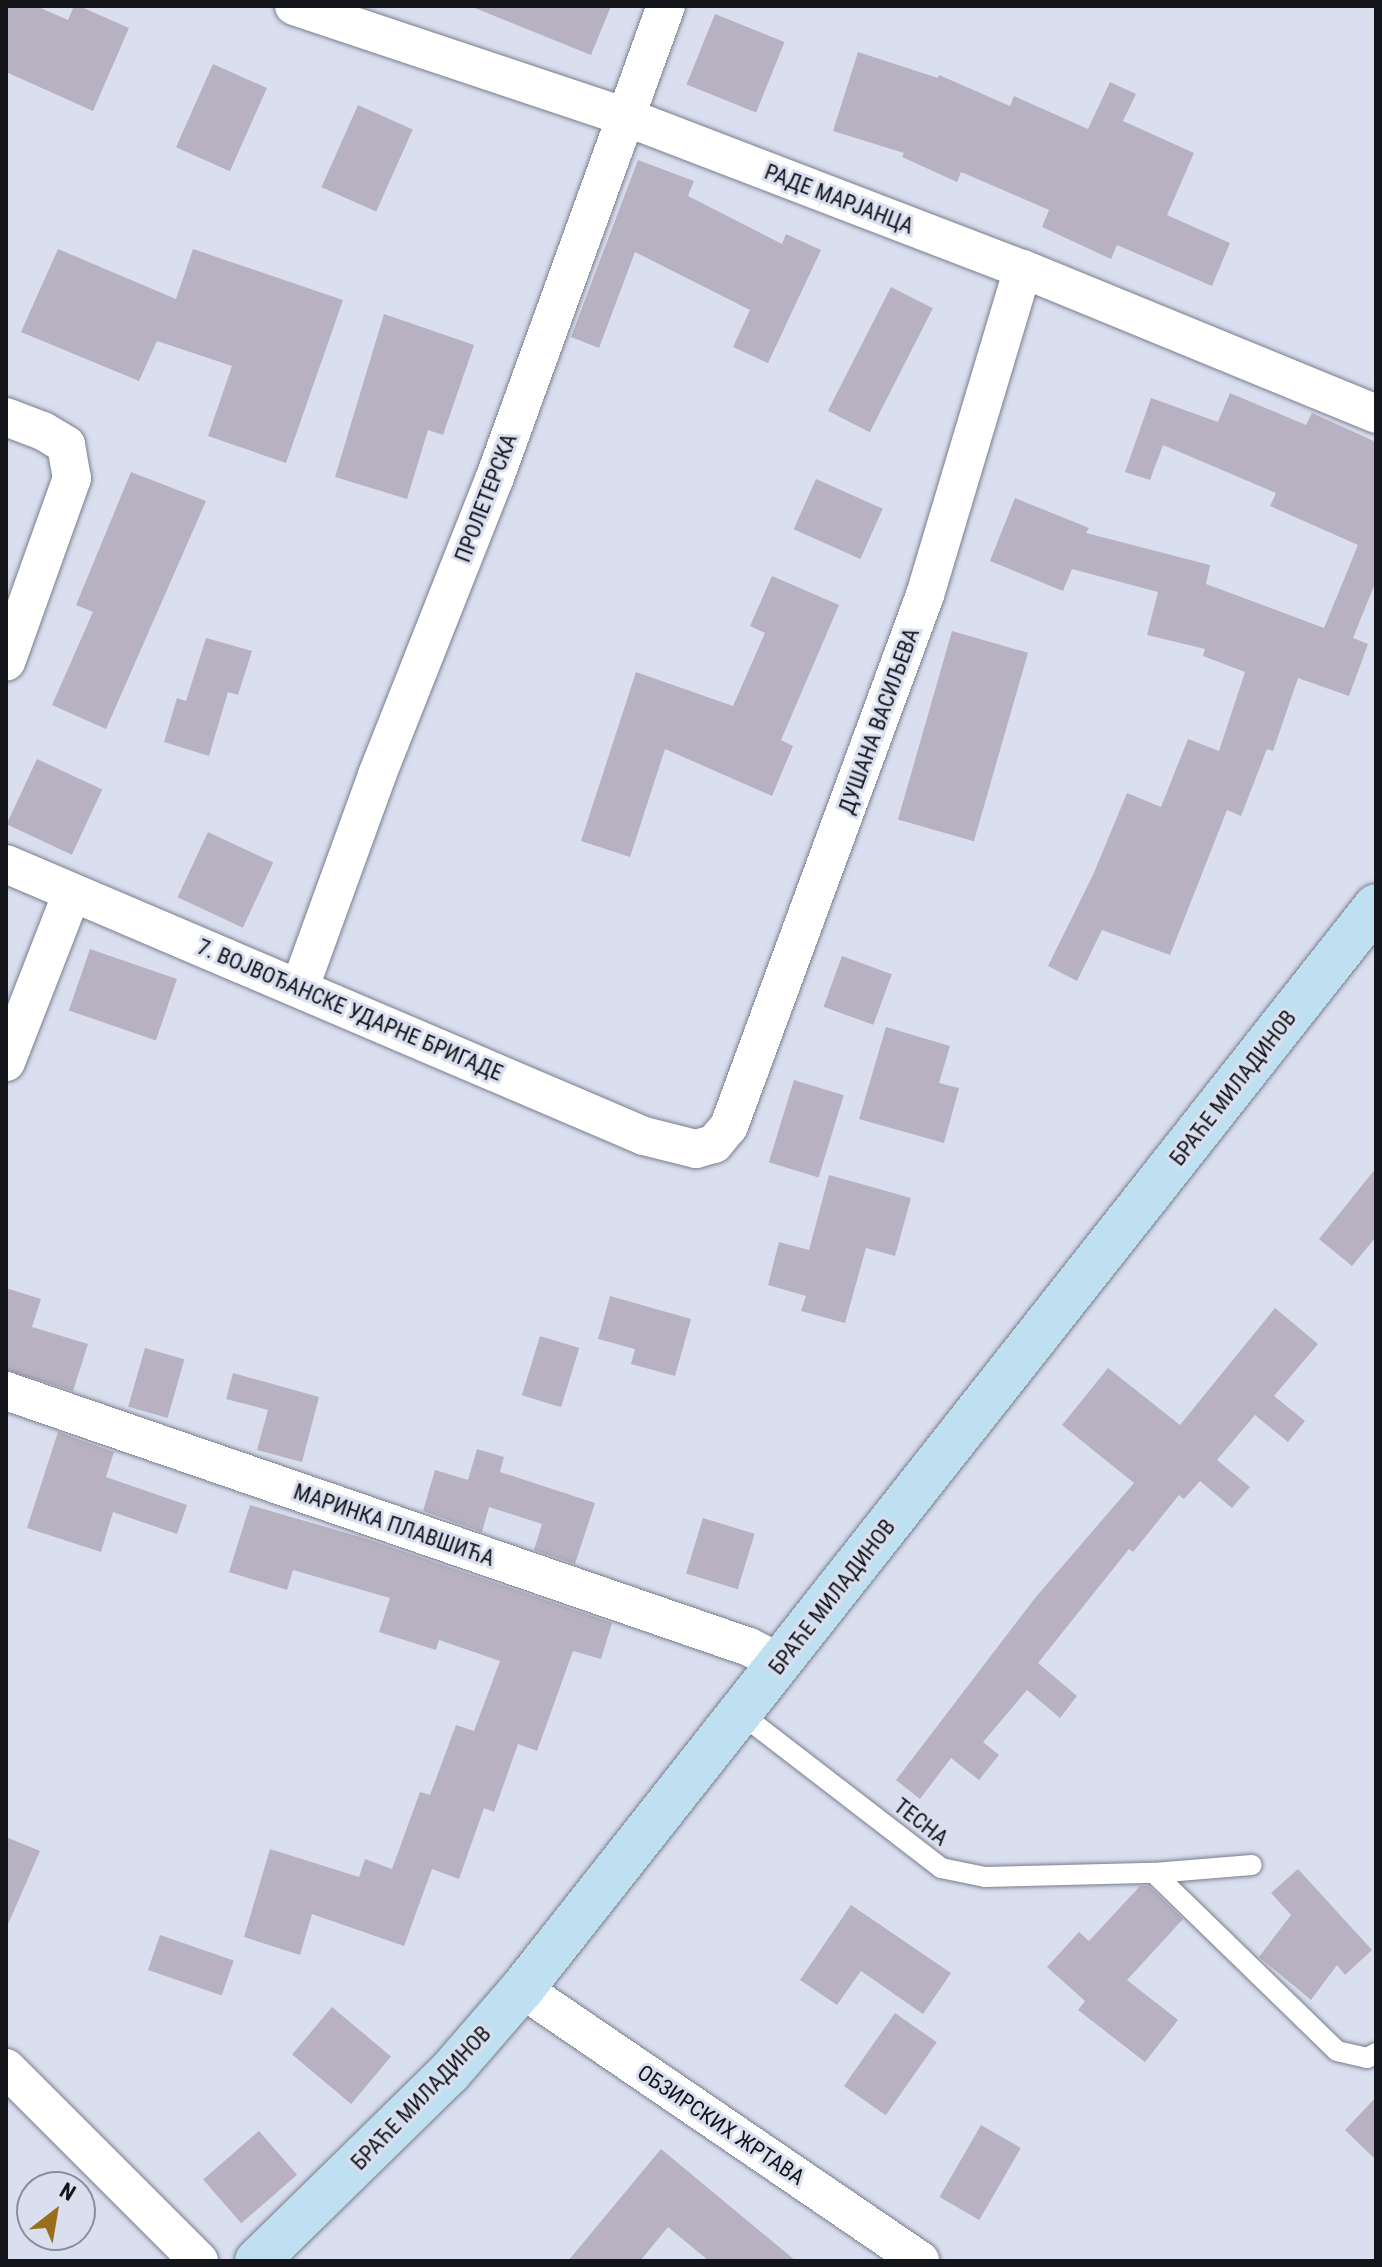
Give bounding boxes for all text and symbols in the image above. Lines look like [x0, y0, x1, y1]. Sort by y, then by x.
street label: РАДЕ МАРЈАНЦА [761, 158, 917, 240]
street label: ПРОЛЕТЕРСКА [449, 430, 523, 566]
street label: ДУШАНА ВАСИЉЕВА [833, 624, 925, 818]
street label: 7. ВОЈВОЂАНСКЕ УДАРНЕ БРИГАДЕ [193, 934, 507, 1086]
street label: БРАЋЕ МИЛАДИНОВ [1164, 1005, 1302, 1171]
street label: МАРИНКА ПЛАВШИЋА [290, 1478, 498, 1572]
street label: БРАЋЕ МИЛАДИНОВ [763, 1514, 901, 1680]
street label: ТЕСНА [889, 1793, 953, 1851]
street label: БРАЋЕ МИЛАДИНОВ [346, 2021, 496, 2175]
street label: ОБЗИРСКИХ ЖРТАВА [632, 2059, 810, 2191]
north arrow [16, 2171, 96, 2251]
text: N [55, 2178, 80, 2206]

